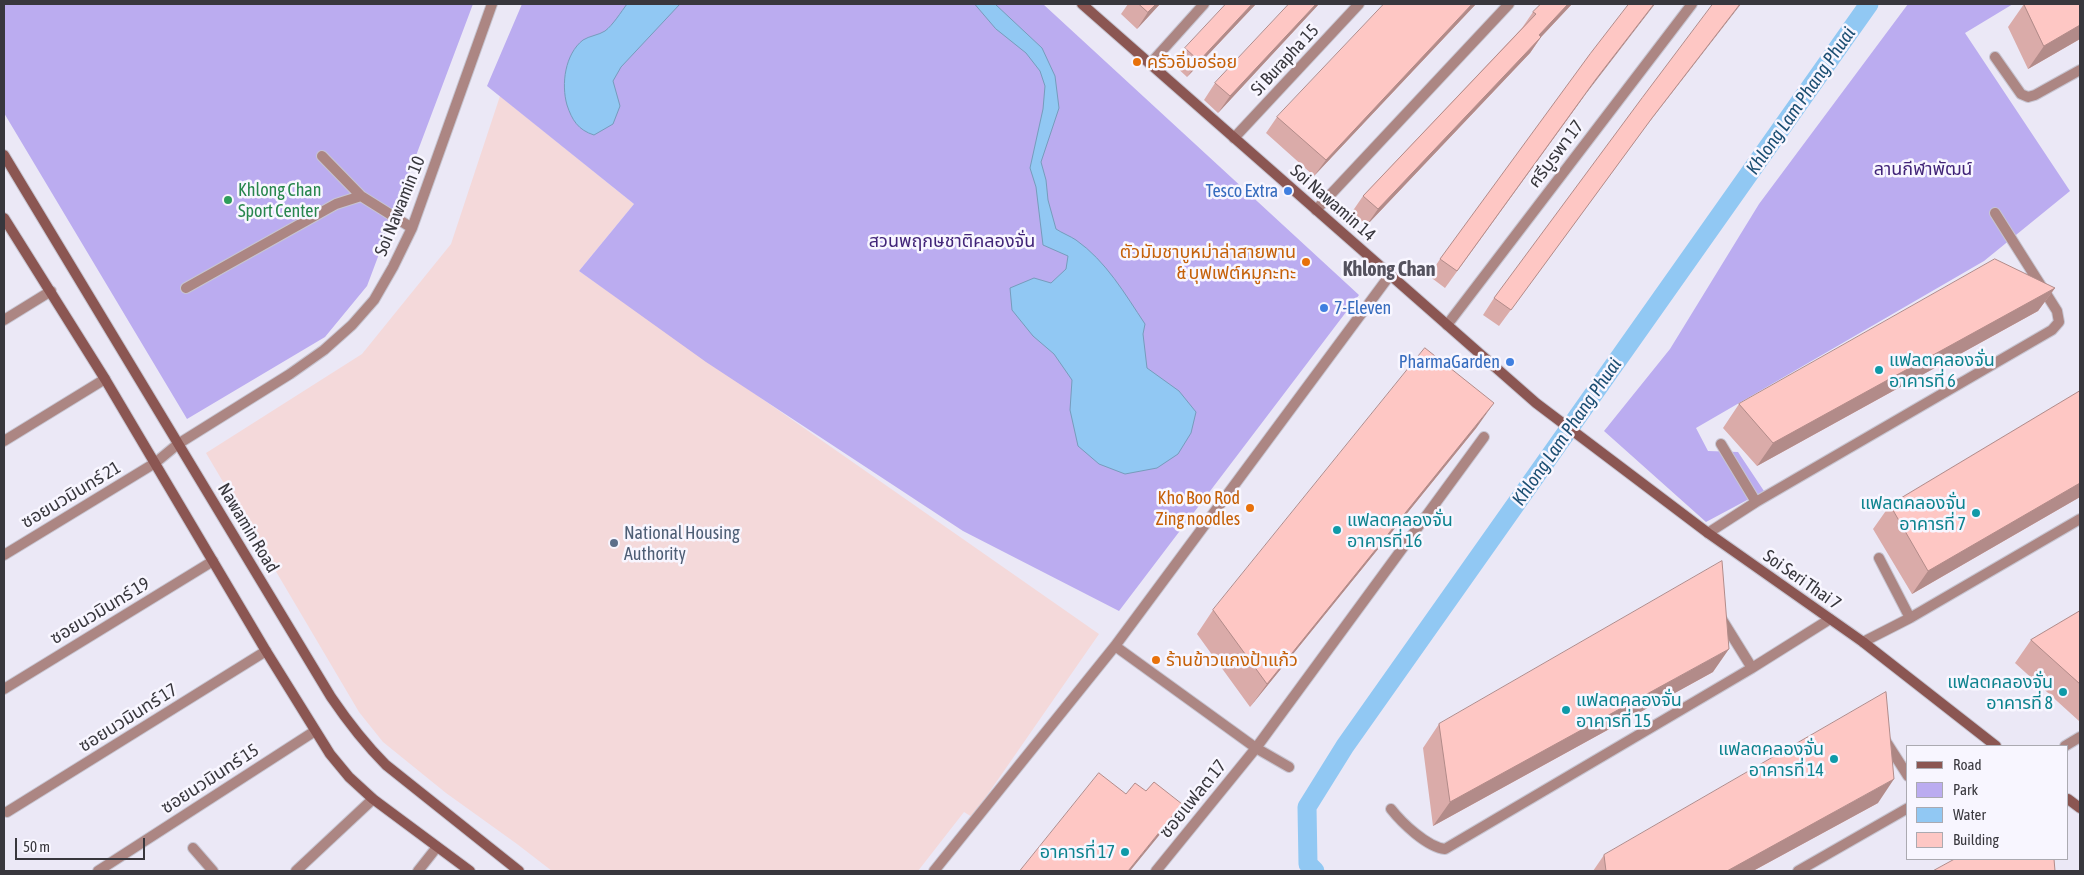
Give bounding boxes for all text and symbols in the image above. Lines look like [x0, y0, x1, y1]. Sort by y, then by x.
street label: Si Burapha 15 [1247, 20, 1323, 100]
water label: Khlong Lam Phang Phuai [1742, 23, 1860, 179]
place label: ครัวอิ่มอร่อย [1147, 51, 1237, 73]
marker: ครัวอิ่มอร่อย [1131, 56, 1143, 68]
street label: ศรีบูรพา 17 [1524, 116, 1588, 192]
street label: Soi Nawamin 10 [370, 153, 430, 259]
park label: ลานกีฬาพัฒน์ [1874, 158, 1972, 180]
street label: Soi Nawamin 14 [1286, 160, 1380, 246]
place label: Khlong Chan Sport Center [238, 179, 321, 222]
place label: Tesco Extra [1206, 180, 1278, 202]
marker: Tesco Extra [1282, 185, 1294, 197]
marker: Khlong Chan Sport Center [222, 194, 234, 206]
park label: สวนพฤกษชาติคลองจั่น [869, 230, 1035, 252]
place label: ตัวมัมชาบูหม่าล่าสายพาน & บุฟเฟต์หมูกะทะ [1120, 241, 1296, 284]
marker: ตัวมัมชาบูหม่าล่าสายพาน & บุฟเฟต์หมูกะทะ [1300, 256, 1312, 268]
district label: Khlong Chan [1343, 258, 1435, 282]
place label: 7-Eleven [1334, 297, 1391, 319]
marker: 7-Eleven [1318, 302, 1330, 314]
place label: แฟลตคลองจั่น อาคารที่ 6 [1889, 349, 1995, 392]
place label: PharmaGarden [1399, 351, 1500, 373]
water label: Khlong Lam Phang Phuai [1508, 354, 1626, 510]
marker: PharmaGarden [1504, 356, 1516, 368]
marker: แฟลตคลองจั่น อาคารที่ 6 [1873, 364, 1885, 376]
street label: ซอยนวมินทร์ 21 [17, 457, 125, 533]
street label: Nawamin Road [213, 479, 283, 577]
place label: Kho Boo Rod Zing noodles [1156, 487, 1240, 530]
place label: แฟลตคลองจั่น อาคารที่ 7 [1860, 492, 1966, 534]
marker: Kho Boo Rod Zing noodles [1244, 502, 1256, 514]
marker: แฟลตคลองจั่น อาคารที่ 7 [1970, 507, 1982, 519]
place label: แฟลตคลองจั่น อาคารที่ 16 [1347, 509, 1453, 552]
place label: National Housing Authority [624, 522, 740, 564]
marker: แฟลตคลองจั่น อาคารที่ 16 [1331, 524, 1343, 536]
marker: National Housing Authority [608, 537, 620, 549]
street label: Soi Seri Thai 7 [1759, 545, 1845, 615]
street label: ซอยนวมินทร์ 19 [46, 573, 154, 649]
place label: ร้านข้าวแกงป้าแก้ว [1166, 649, 1298, 671]
marker: ร้านข้าวแกงป้าแก้ว [1150, 654, 1162, 666]
place label: แฟลตคลองจั่น อาคารที่ 8 [1947, 671, 2053, 714]
street label: ซอยนวมินทร์ 17 [75, 679, 181, 757]
marker: แฟลตคลองจั่น อาคารที่ 8 [2057, 686, 2069, 698]
place label: แฟลตคลองจั่น อาคารที่ 15 [1576, 689, 1682, 732]
marker: แฟลตคลองจั่น อาคารที่ 15 [1560, 704, 1572, 716]
place label: แฟลตคลองจั่น อาคารที่ 14 [1718, 738, 1824, 781]
street label: ซอยนวมินทร์ 15 [157, 739, 263, 819]
legend [1906, 745, 2069, 860]
marker: แฟลตคลองจั่น อาคารที่ 14 [1828, 753, 1840, 765]
street label: ซอยแฟลต 17 [1155, 756, 1231, 842]
text: Road [1953, 756, 1982, 773]
text: Park [1953, 781, 1978, 798]
text: Water [1953, 806, 1986, 823]
scale bar [18, 828, 148, 860]
text: Building [1953, 831, 1999, 848]
text: 50 m [23, 838, 50, 855]
place label: อาคารที่ 17 [1040, 841, 1115, 863]
marker: อาคารที่ 17 [1119, 846, 1131, 858]

